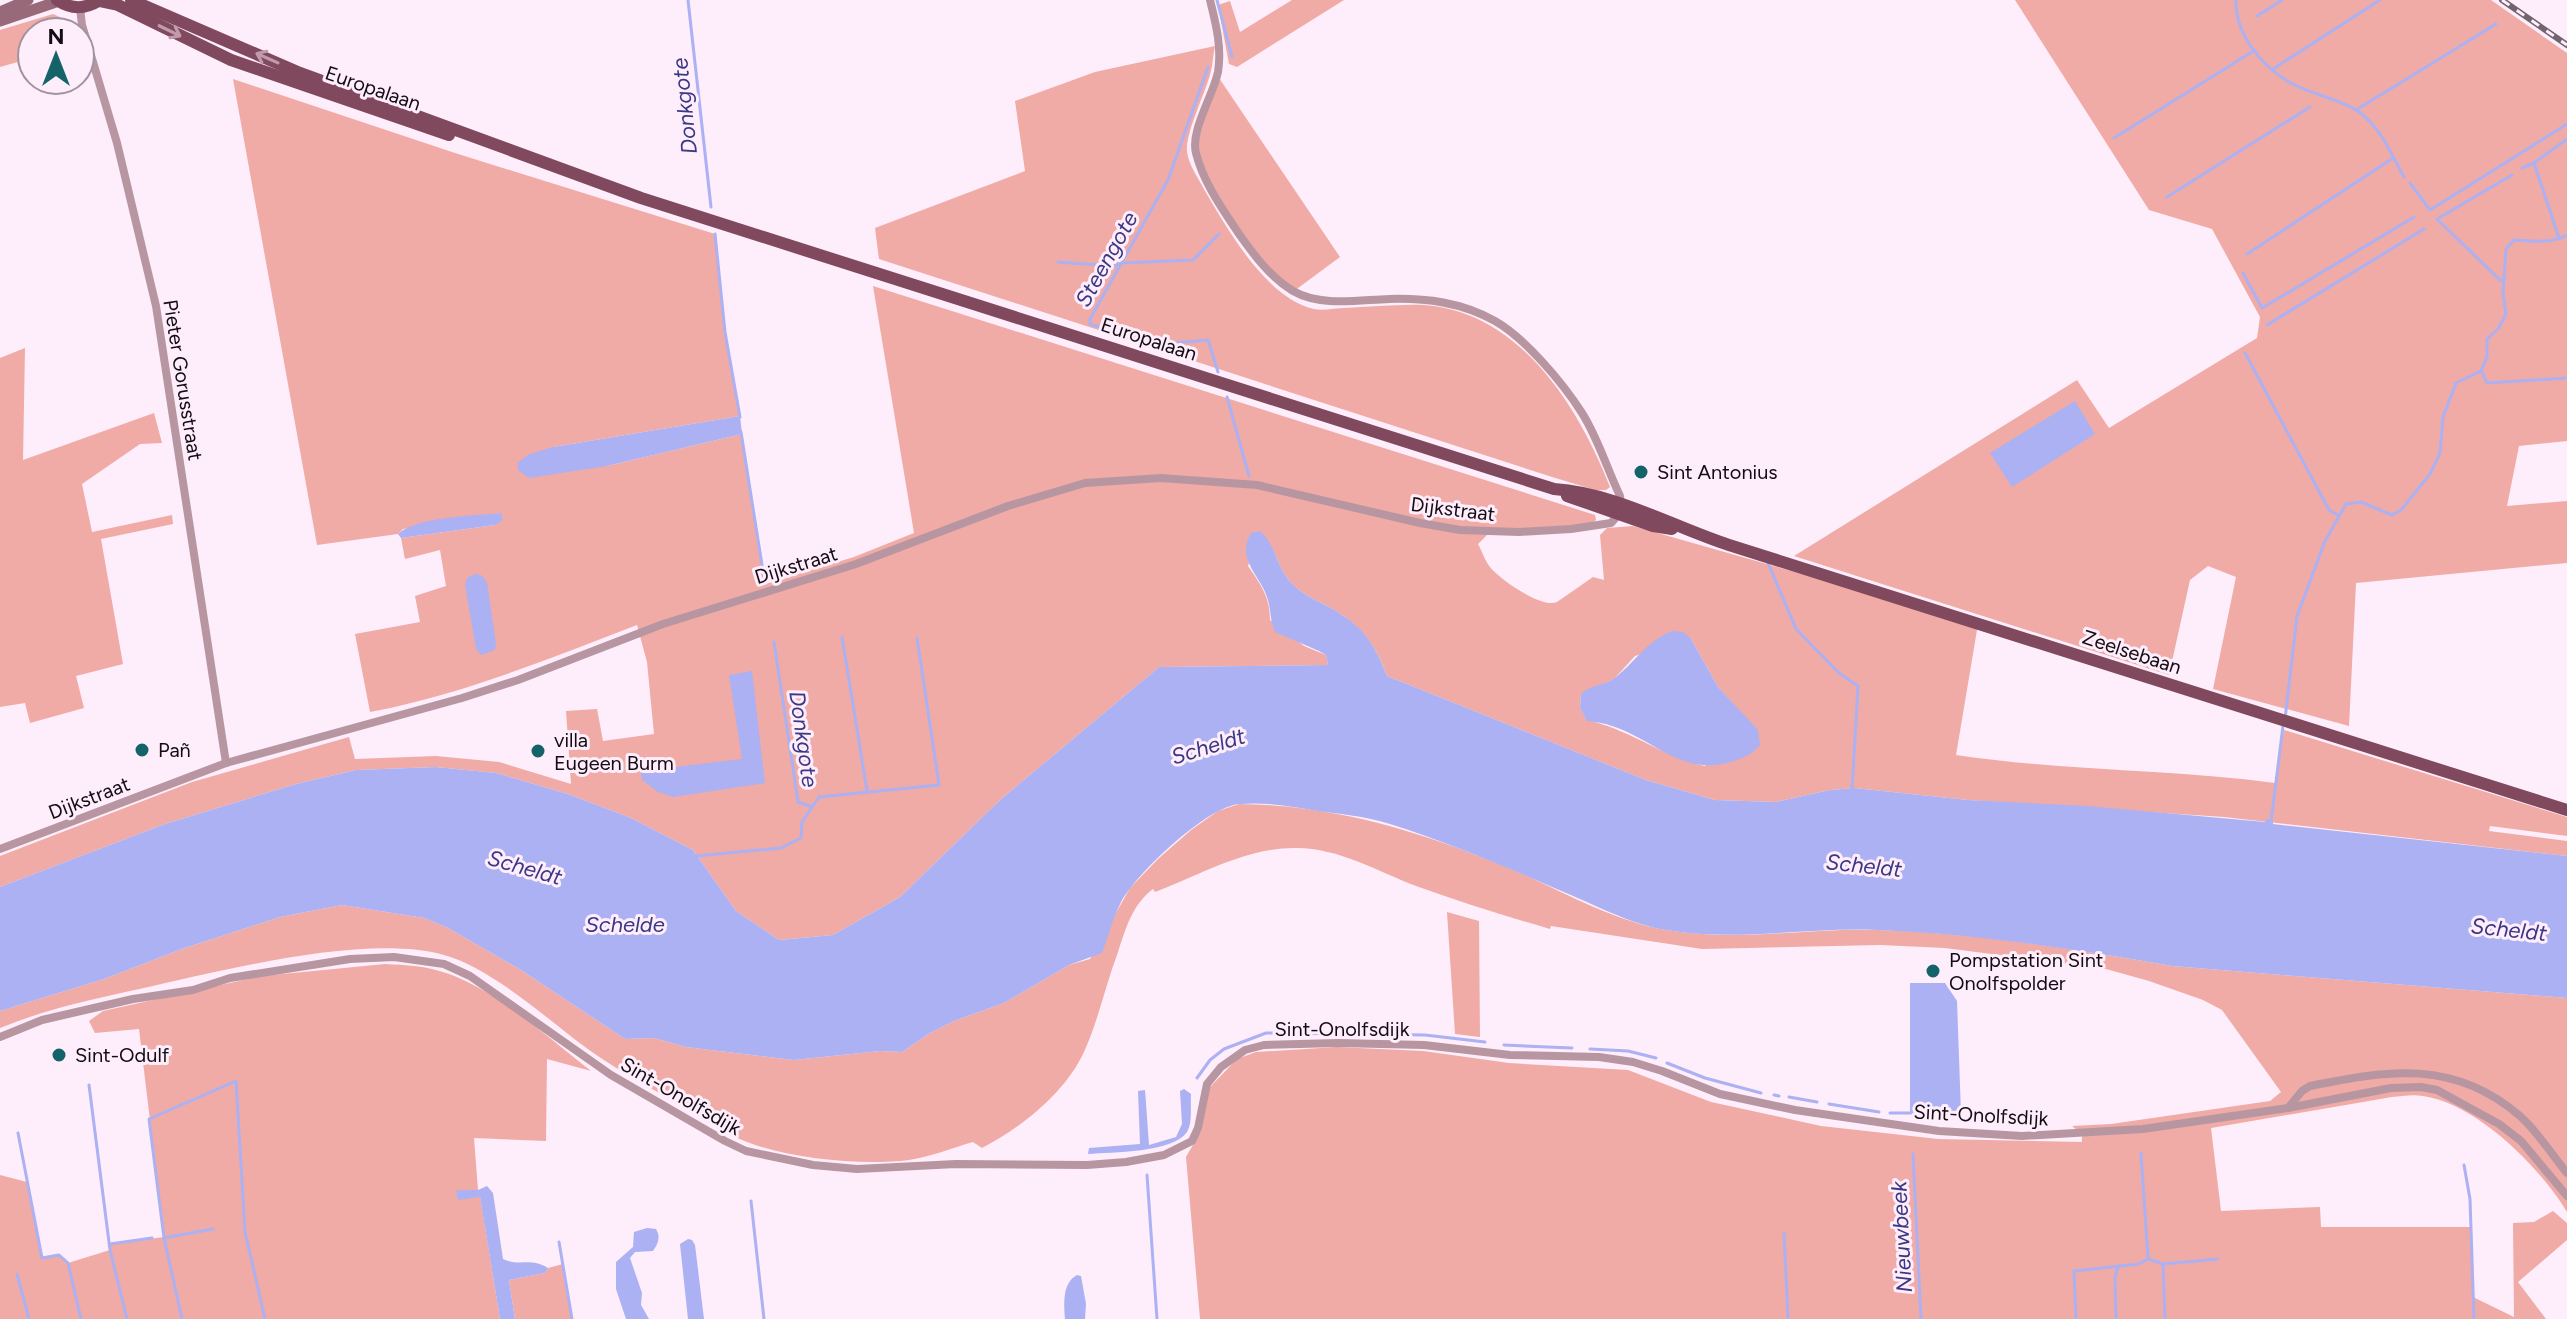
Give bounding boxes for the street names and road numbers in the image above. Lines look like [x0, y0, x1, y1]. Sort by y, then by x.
street label: Europalaan [322, 60, 424, 116]
street label: Pieter Gorusstraat [158, 298, 208, 462]
street label: Europalaan [1098, 312, 1200, 366]
street label: Dijkstraat [1409, 492, 1497, 526]
street label: Dijkstraat [752, 541, 840, 589]
street label: Zeelsebaan [2080, 625, 2184, 679]
street label: Dijkstraat [45, 772, 133, 824]
street label: Sint-Onolfsdijk [1275, 1017, 1410, 1041]
street label: Sint-Onolfsdijk [617, 1052, 746, 1140]
street label: Sint-Onolfsdijk [1913, 1099, 2049, 1131]

